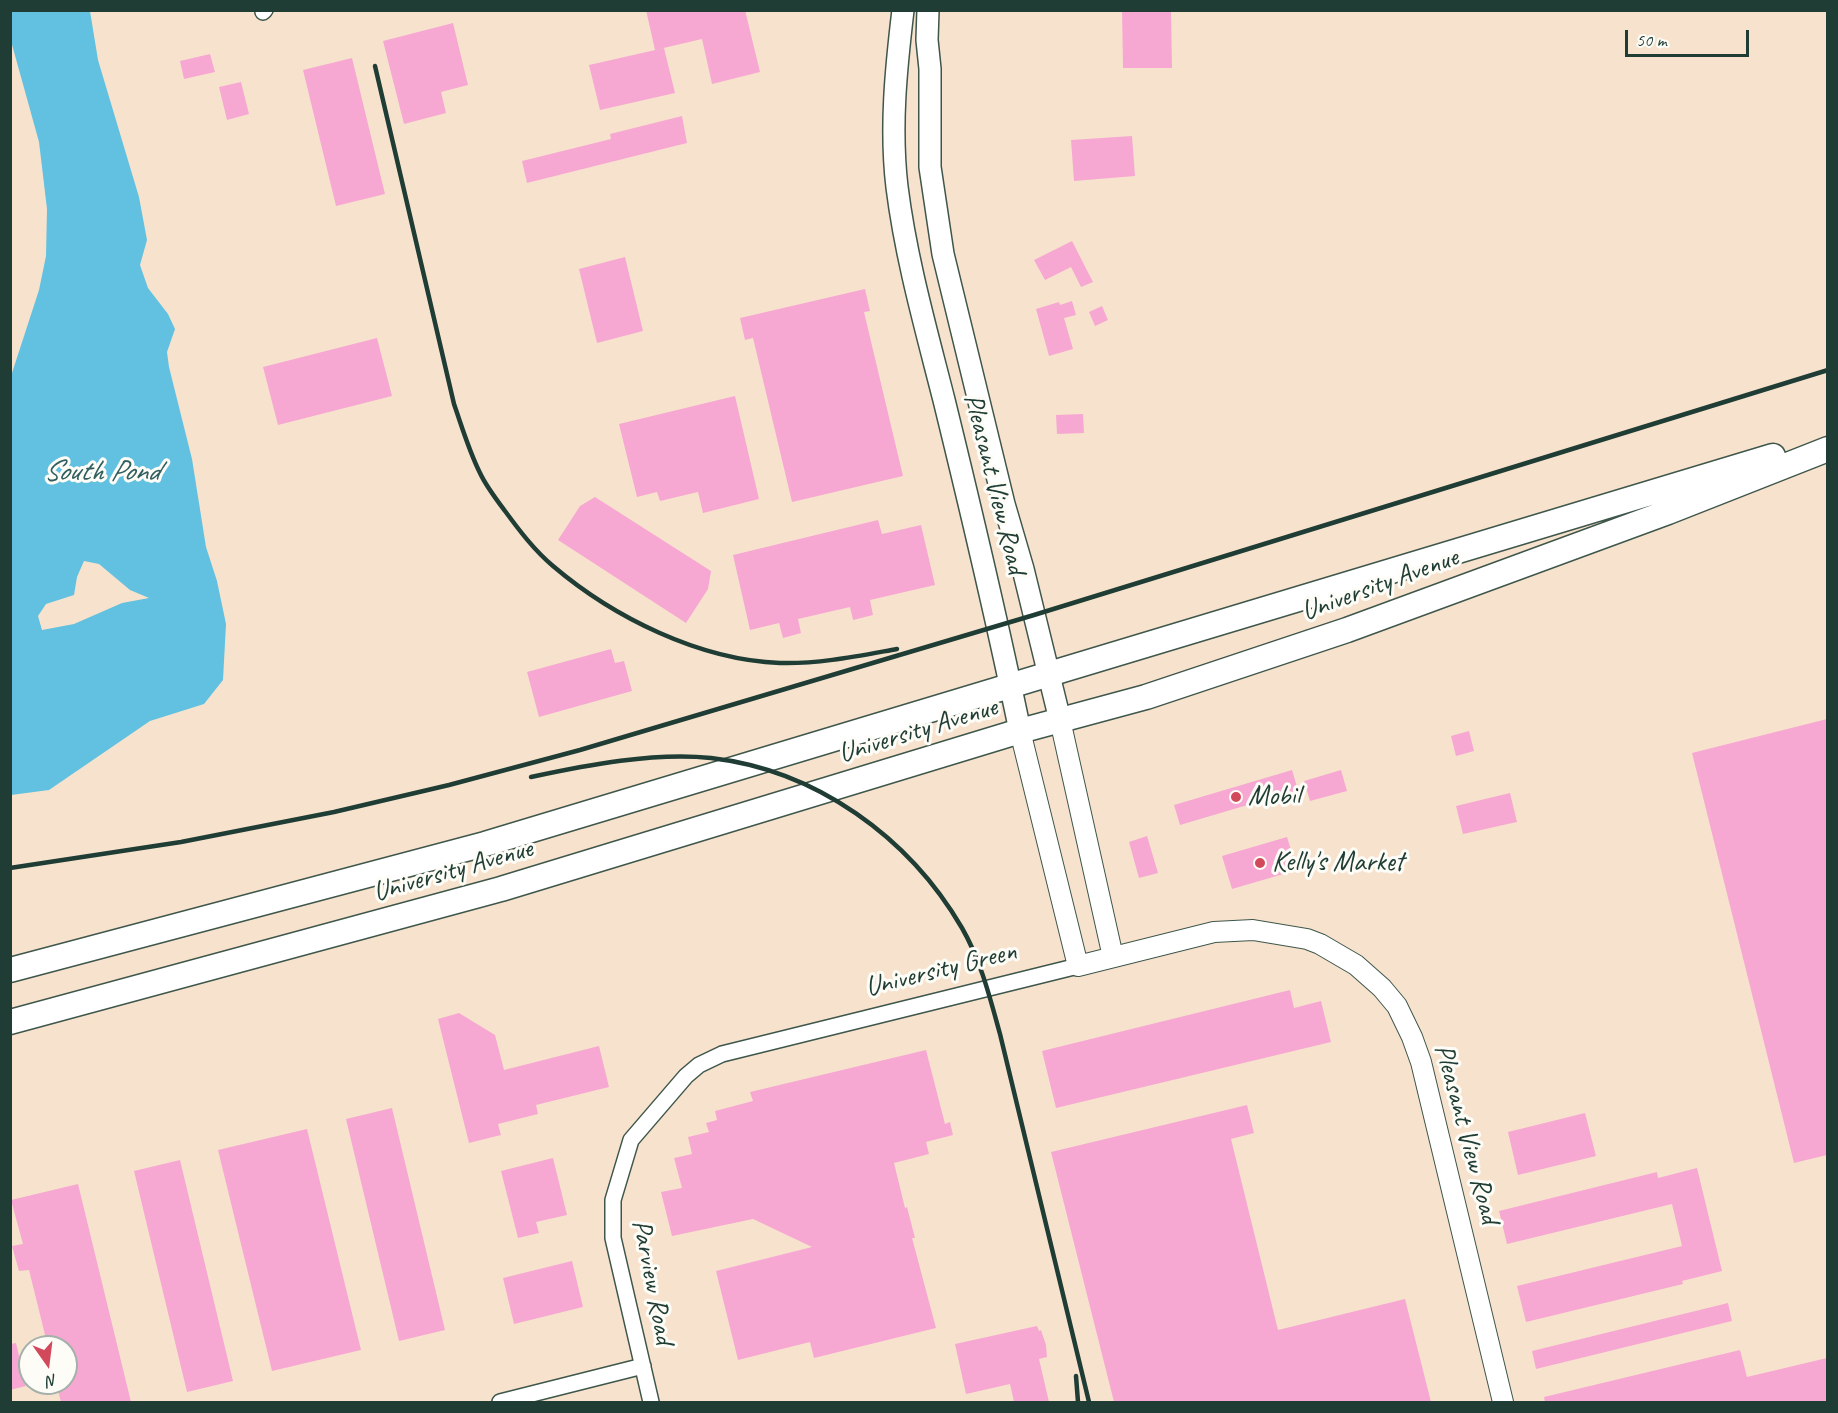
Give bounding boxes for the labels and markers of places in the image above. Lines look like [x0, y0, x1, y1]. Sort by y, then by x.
place label: Mobil [1248, 780, 1300, 814]
marker: Mobil [1229, 790, 1243, 804]
place label: Kelly's Market [1272, 846, 1404, 880]
marker: Kelly's Market [1253, 856, 1267, 870]

